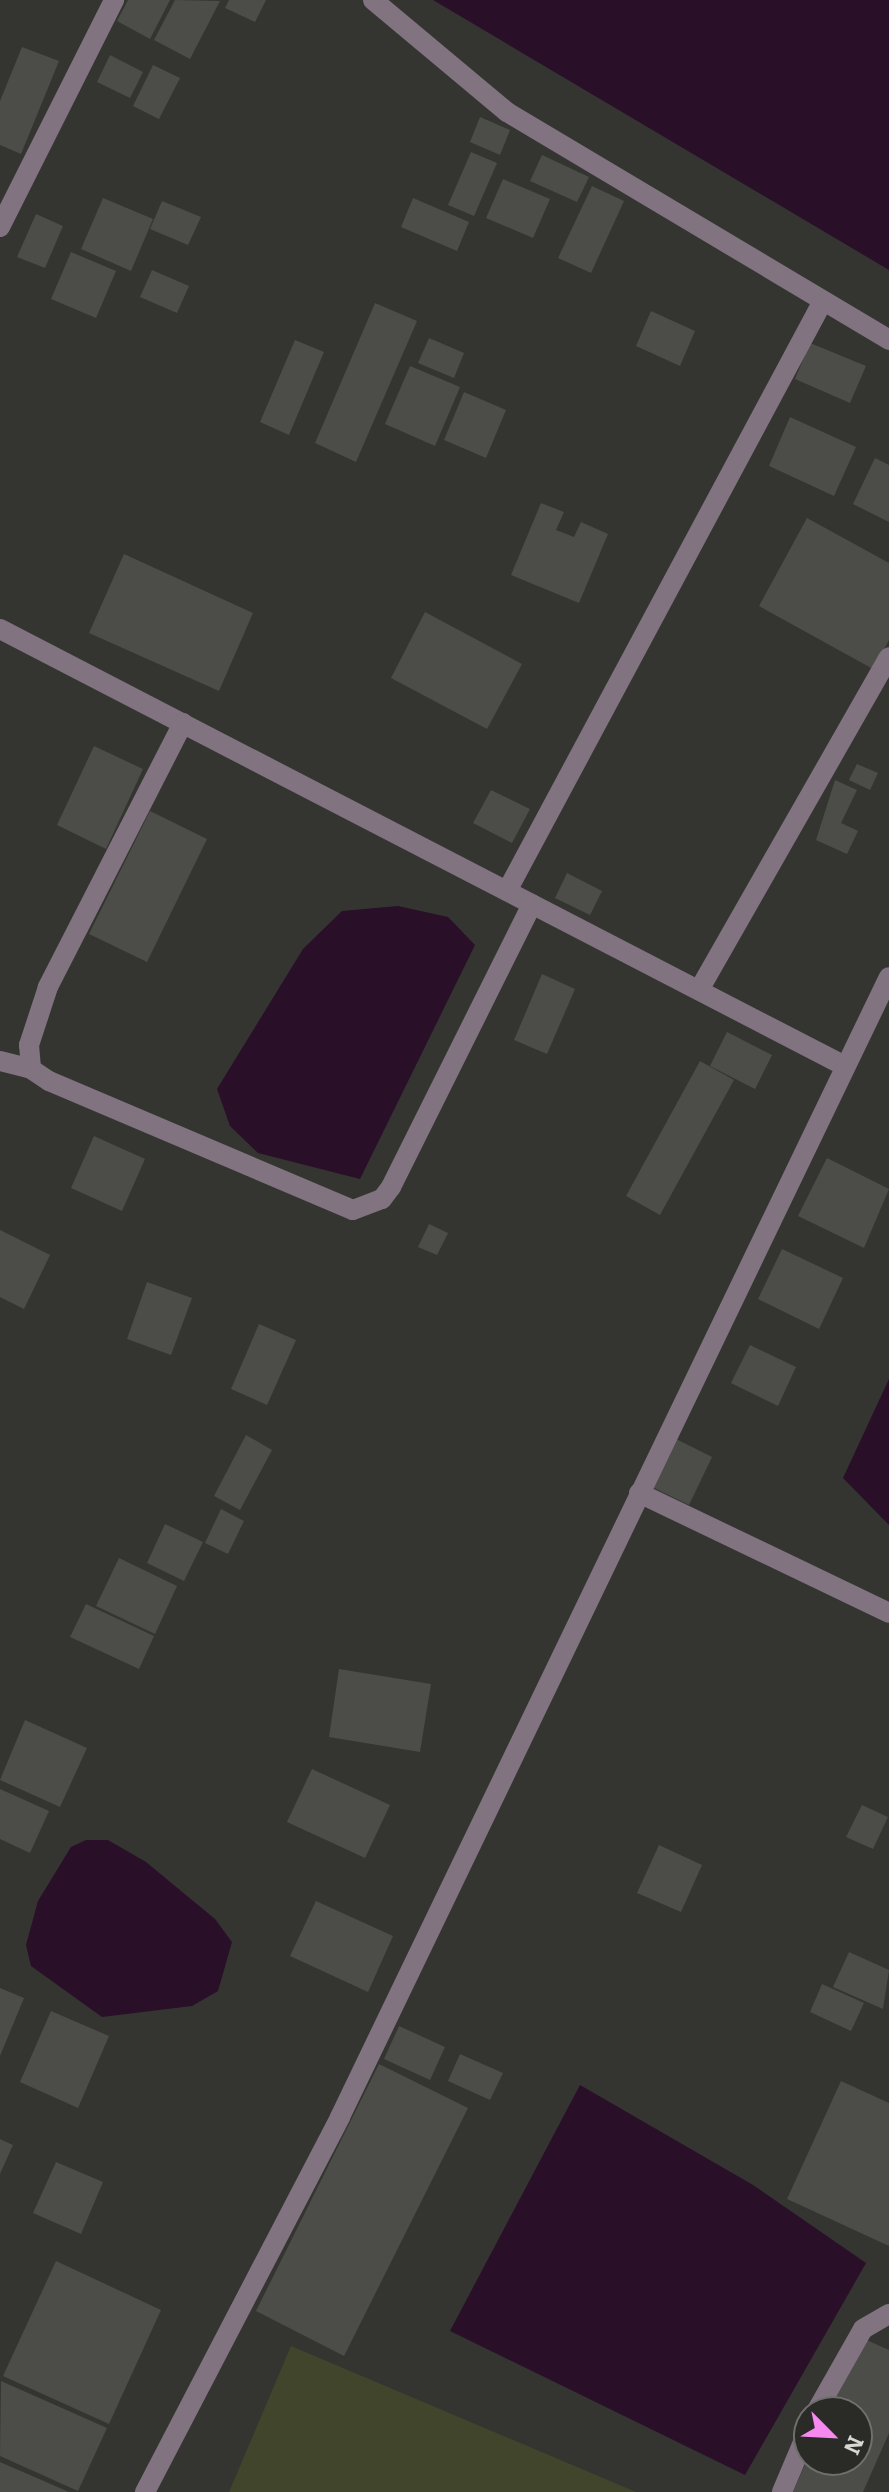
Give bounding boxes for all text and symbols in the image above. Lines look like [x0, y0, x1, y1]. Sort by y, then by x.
north arrow [793, 2396, 873, 2476]
text: N [838, 2432, 869, 2458]

